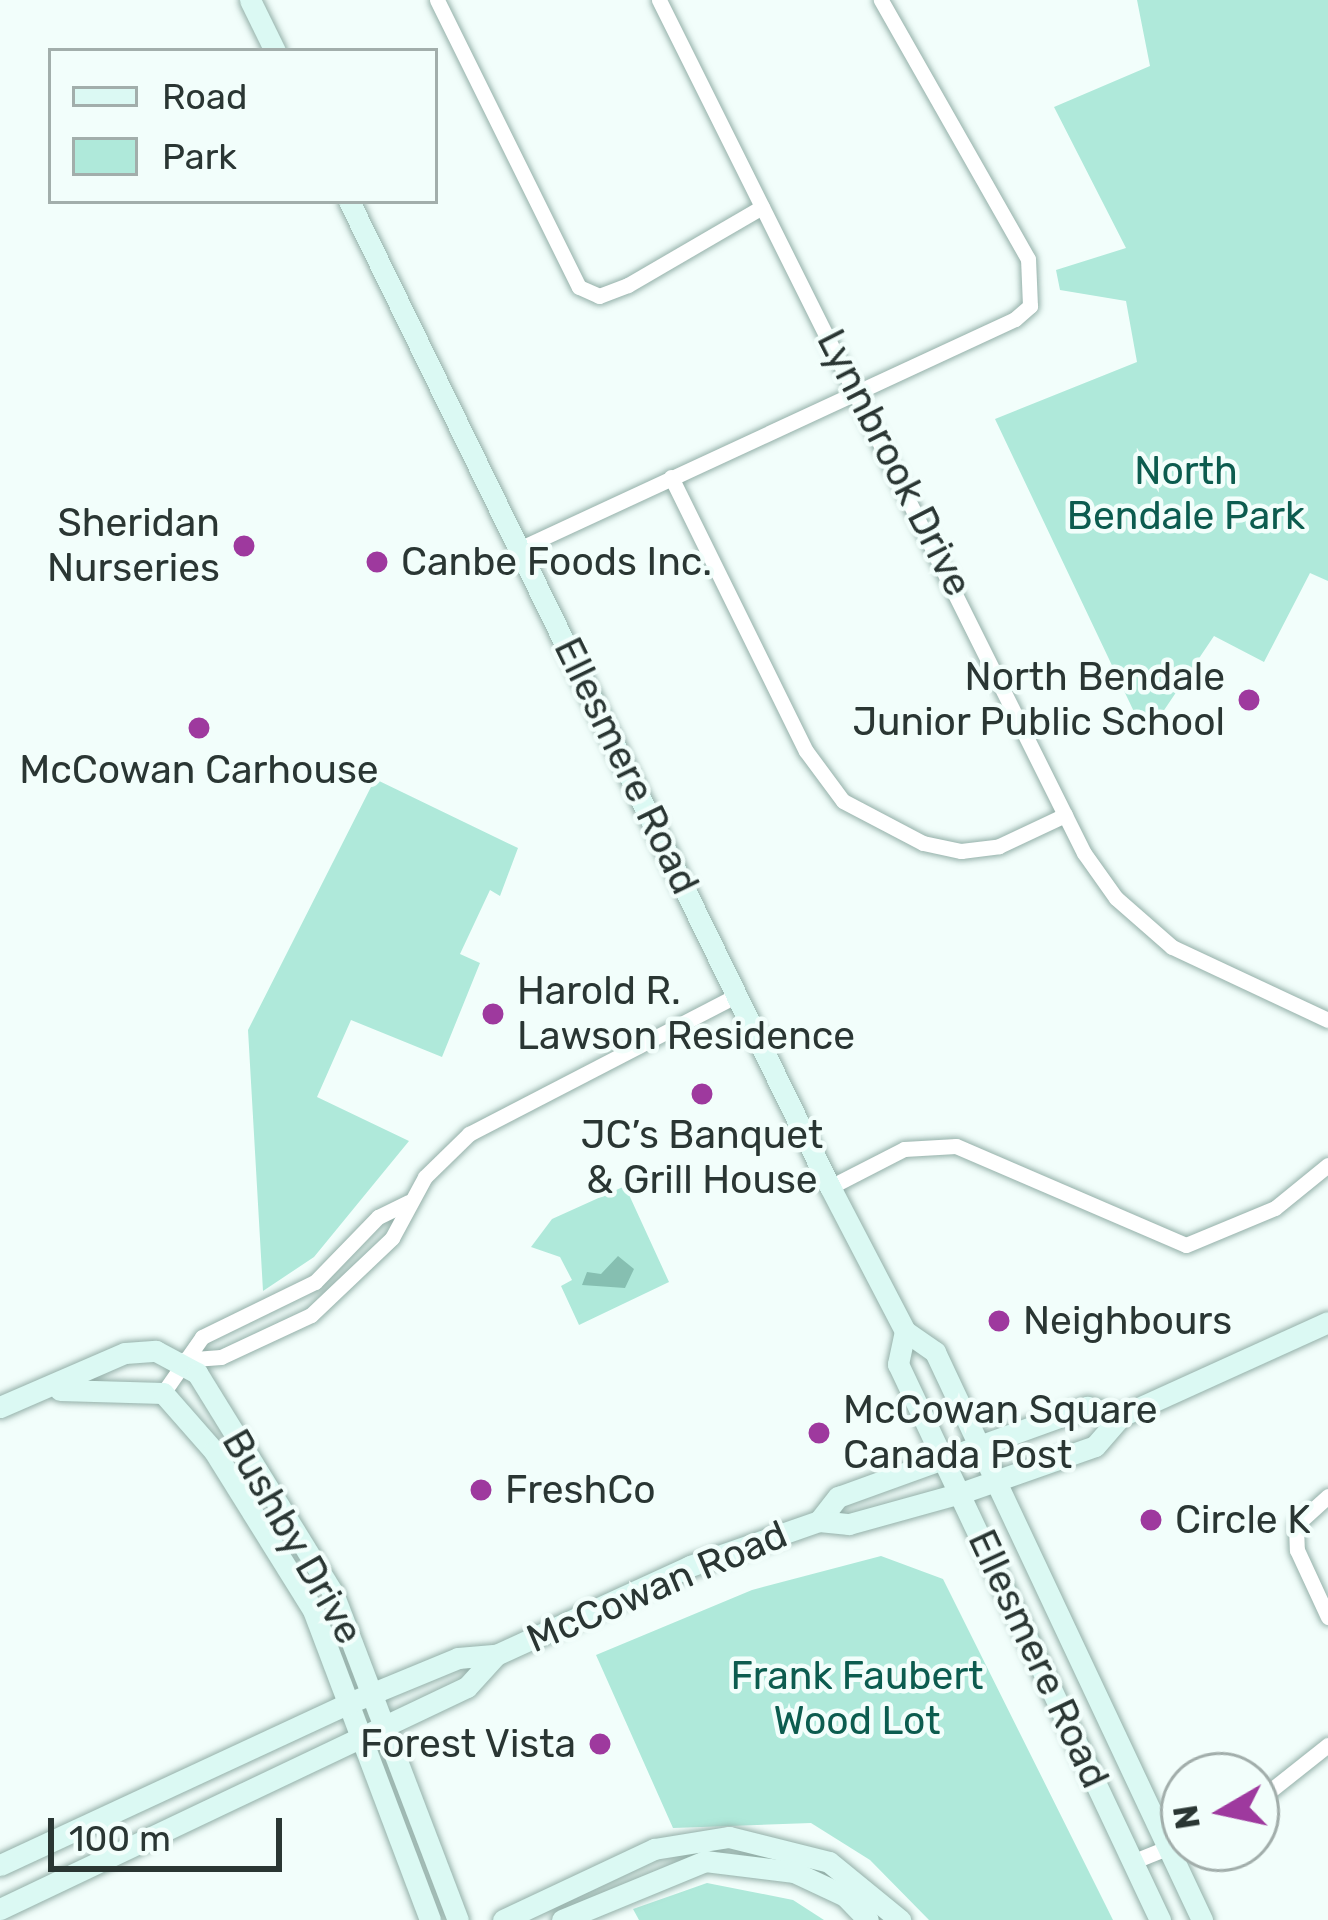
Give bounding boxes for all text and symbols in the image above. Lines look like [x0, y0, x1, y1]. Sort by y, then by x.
legend [48, 48, 438, 204]
text: Road [162, 75, 247, 118]
text: Park [162, 135, 237, 178]
street label: Lynnbrook Drive [807, 322, 981, 604]
park label: North Bendale Park [1067, 449, 1305, 540]
place label: Sheridan Nurseries [47, 501, 220, 592]
marker: Sheridan Nurseries [231, 533, 257, 559]
place label: Canbe Foods Inc. [401, 539, 712, 585]
marker: Canbe Foods Inc. [364, 549, 390, 575]
street label: Ellesmere Road [544, 630, 708, 902]
place label: North Bendale Junior Public School [852, 655, 1225, 746]
marker: North Bendale Junior Public School [1236, 687, 1262, 713]
marker: McCowan Carhouse [186, 715, 212, 741]
place label: McCowan Carhouse [19, 747, 379, 793]
place label: Harold R. Lawson Residence [517, 969, 855, 1060]
marker: Harold R. Lawson Residence [480, 1001, 506, 1027]
marker: JC’s Banquet & Grill House [689, 1081, 715, 1107]
place label: JC’s Banquet & Grill House [581, 1113, 823, 1204]
place label: Neighbours [1023, 1298, 1232, 1344]
marker: Neighbours [986, 1308, 1012, 1334]
place label: McCowan Square Canada Post [843, 1388, 1158, 1479]
marker: McCowan Square Canada Post [806, 1420, 832, 1446]
street label: Bushby Drive [212, 1421, 372, 1653]
place label: FreshCo [505, 1467, 656, 1513]
marker: FreshCo [468, 1477, 494, 1503]
place label: Circle K [1175, 1497, 1311, 1543]
marker: Circle K [1138, 1507, 1164, 1533]
street label: McCowan Road [520, 1511, 794, 1663]
street label: Ellesmere Road [958, 1523, 1118, 1795]
park label: Frank Faubert Wood Lot [730, 1654, 984, 1745]
place label: Forest Vista [359, 1721, 576, 1767]
marker: Forest Vista [587, 1731, 613, 1757]
north arrow [1160, 1752, 1280, 1872]
scale bar [54, 1794, 288, 1868]
text: N [1166, 1802, 1208, 1832]
text: 100 m [69, 1817, 171, 1860]

